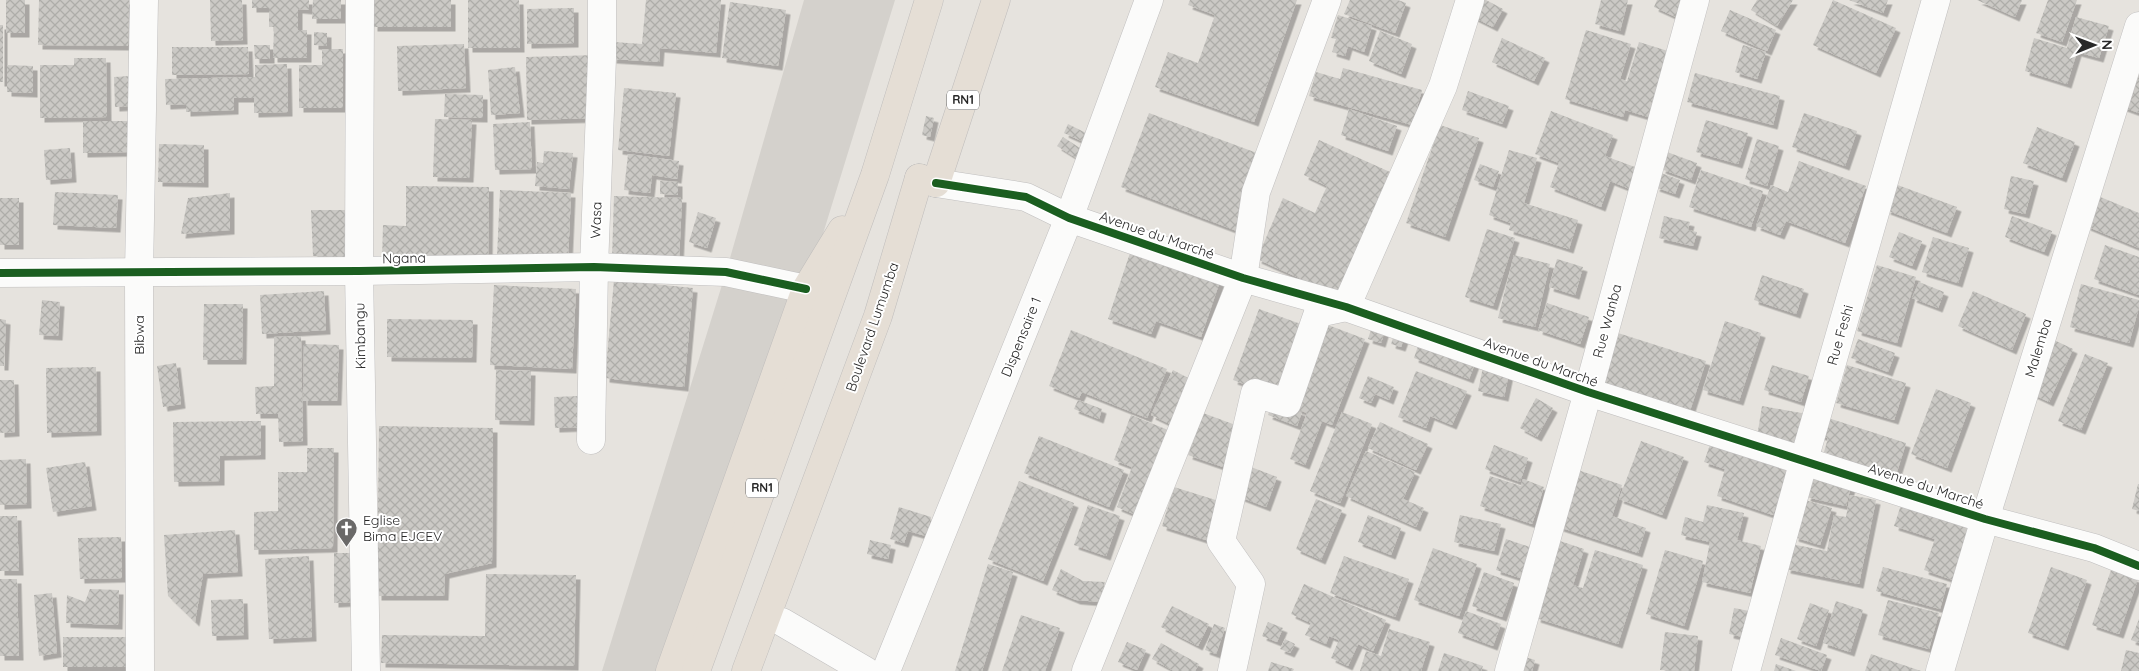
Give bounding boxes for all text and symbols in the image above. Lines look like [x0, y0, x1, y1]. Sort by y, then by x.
north arrow [2069, 20, 2119, 70]
text: N [2098, 39, 2116, 50]
road number: RN1 [947, 90, 979, 110]
street label: Wasa [586, 201, 606, 239]
street label: Avenue du Marché [1097, 207, 1217, 263]
street label: Ngana [382, 249, 426, 267]
street label: Boulevard Lumumba [841, 260, 903, 394]
street label: Rue Wanba [1588, 282, 1626, 360]
street label: Dispensaire 1 [997, 295, 1045, 379]
street label: Kimbangu [350, 302, 370, 370]
street label: Rue Feshi [1823, 303, 1857, 367]
street label: Bibwa [130, 315, 148, 355]
street label: Malemba [2021, 316, 2055, 380]
street label: Avenue du Marché [1481, 333, 1601, 391]
street label: Avenue du Marché [1866, 459, 1986, 513]
road number: RN1 [746, 478, 778, 498]
place label: Eglise Bima EJCEV [363, 511, 442, 545]
church icon: Eglise Bima EJCEV [335, 516, 359, 547]

